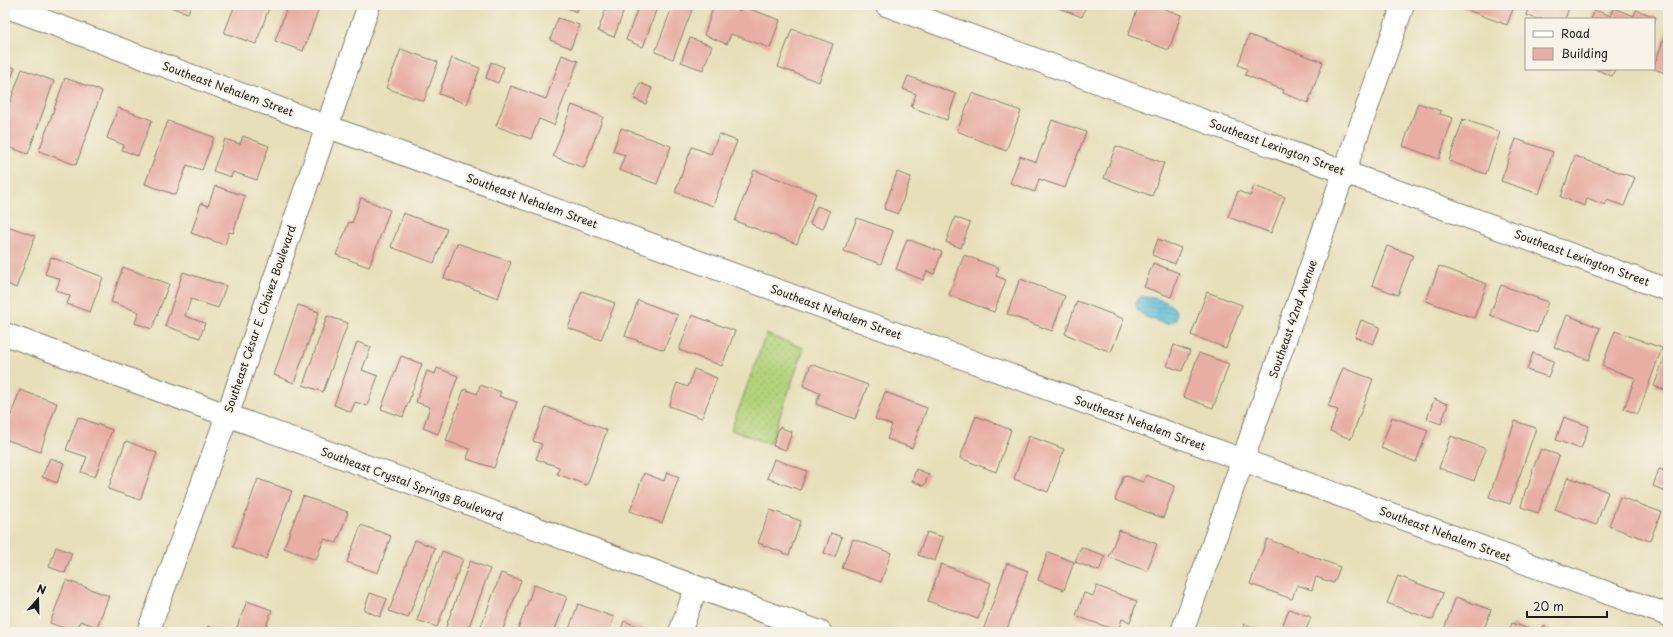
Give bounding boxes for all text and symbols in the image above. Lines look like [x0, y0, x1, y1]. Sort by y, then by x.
legend [1525, 18, 1655, 70]
text: Road [1561, 24, 1590, 42]
text: Building [1561, 44, 1608, 62]
street label: Southeast Nehalem Street [160, 57, 297, 120]
street label: Southeast Lexington Street [1207, 114, 1348, 179]
street label: Southeast Nehalem Street [464, 169, 601, 232]
street label: Southeast César E. Chávez Boulevard [219, 223, 300, 415]
street label: Southeast Lexington Street [1512, 225, 1653, 290]
street label: Southeast 42nd Avenue [1264, 257, 1321, 380]
street label: Southeast Nehalem Street [768, 280, 905, 343]
street label: Southeast Nehalem Street [1072, 391, 1209, 454]
street label: Southeast Crystal Springs Boulevard [319, 443, 506, 525]
street label: Southeast Nehalem Street [1377, 502, 1514, 565]
north arrow [18, 579, 58, 619]
text: N [35, 580, 49, 599]
scale bar [1527, 593, 1607, 619]
text: 20 m [1533, 597, 1564, 615]

